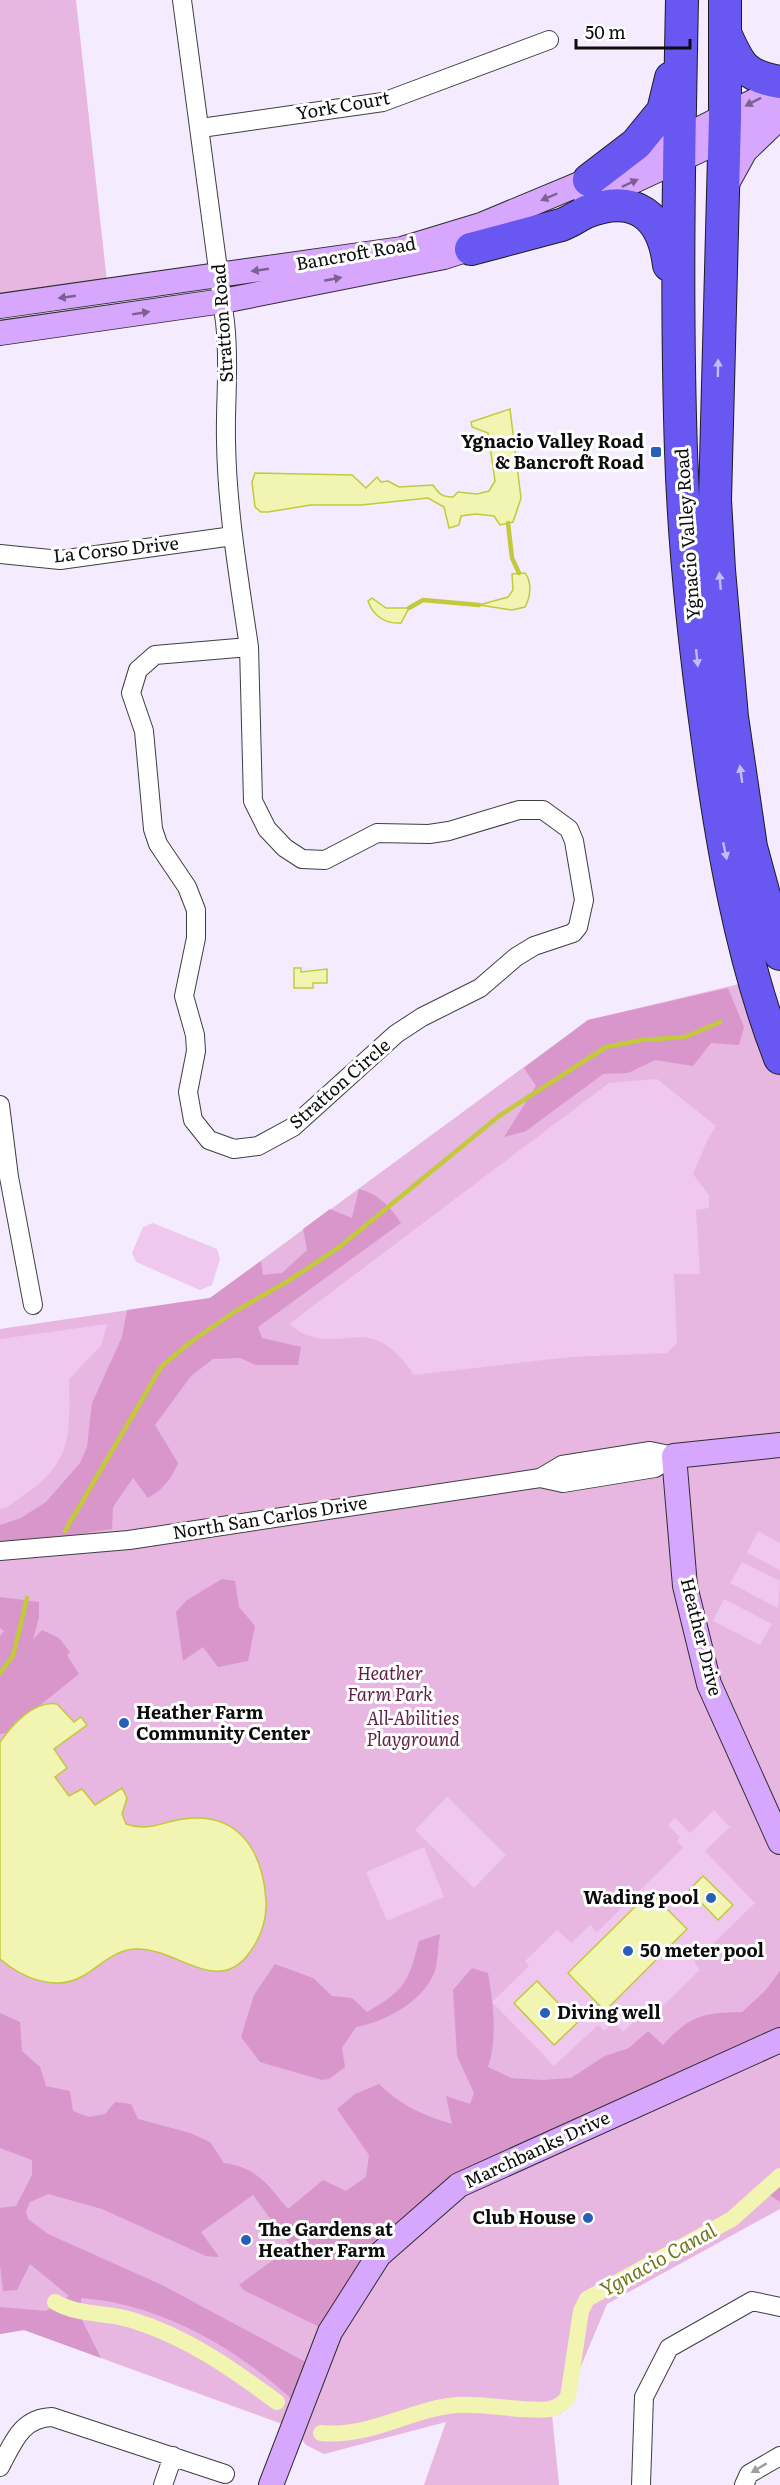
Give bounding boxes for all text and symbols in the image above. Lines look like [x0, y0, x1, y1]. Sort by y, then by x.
scale bar [576, 12, 690, 50]
text: 50 m [585, 18, 626, 45]
street label: York Court [294, 83, 392, 126]
one-way arrow [744, 98, 761, 107]
one-way arrow [621, 178, 638, 187]
one-way arrow [540, 192, 558, 202]
street label: Bancroft Road [293, 229, 418, 276]
street label: Stratton Road [204, 263, 239, 383]
one-way arrow [250, 265, 269, 274]
one-way arrow [324, 274, 343, 283]
one-way arrow [57, 292, 76, 302]
one-way arrow [132, 309, 151, 318]
one-way arrow [714, 358, 723, 377]
place label: Ygnacio Valley Road & Bancroft Road [461, 427, 644, 475]
marker: Ygnacio Valley Road & Bancroft Road [649, 445, 663, 459]
street label: Ygnacio Valley Road [667, 447, 706, 621]
street label: La Corso Drive [52, 529, 180, 569]
one-way arrow [715, 571, 725, 590]
one-way arrow [692, 648, 702, 667]
one-way arrow [736, 765, 745, 784]
one-way arrow [721, 841, 731, 860]
street label: Stratton Circle [282, 1031, 396, 1135]
street label: North San Carlos Drive [171, 1488, 369, 1545]
street label: Heather Drive [675, 1575, 730, 1699]
park label: Heather Farm Park [347, 1659, 433, 1707]
place label: Heather Farm Community Center [136, 1698, 311, 1746]
park label: All-Abilities Playground [366, 1704, 460, 1752]
marker: Heather Farm Community Center [117, 1716, 131, 1730]
place label: Wading pool [583, 1883, 699, 1910]
marker: Wading pool [704, 1891, 718, 1905]
place label: 50 meter pool [640, 1936, 765, 1963]
marker: 50 meter pool [621, 1944, 635, 1958]
place label: Diving well [557, 1998, 661, 2025]
marker: Diving well [538, 2006, 552, 2020]
street label: Marchbanks Drive [459, 2103, 614, 2194]
place label: Club House [472, 2203, 576, 2230]
marker: Club House [581, 2211, 595, 2225]
water label: Ygnacio Canal [593, 2214, 721, 2303]
place label: The Gardens at Heather Farm [258, 2215, 393, 2263]
marker: The Gardens at Heather Farm [239, 2233, 253, 2247]
one-way arrow [751, 2462, 767, 2473]

